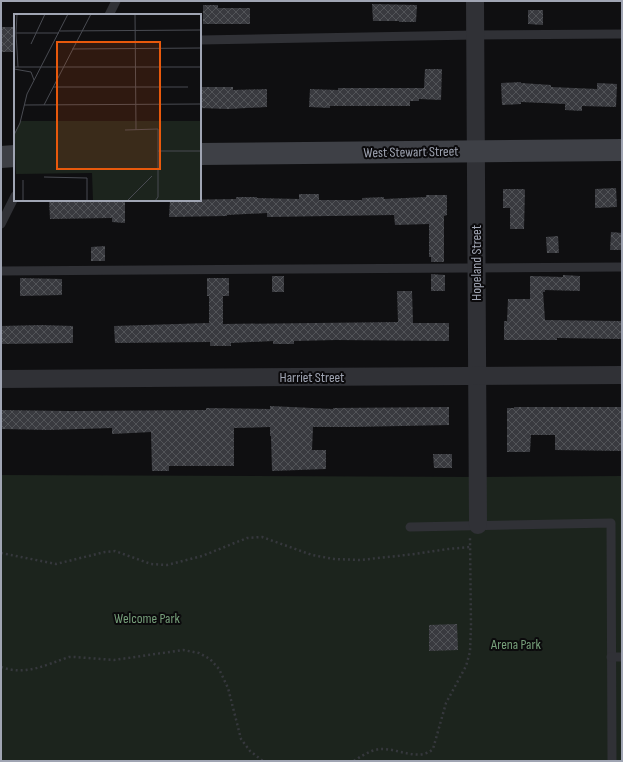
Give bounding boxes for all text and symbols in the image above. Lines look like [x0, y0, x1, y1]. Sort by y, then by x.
inset map [14, 14, 201, 201]
street label: West Stewart Street [363, 143, 459, 161]
street label: Hopeland Street [468, 225, 485, 301]
street label: Harriet Street [280, 369, 344, 386]
park label: Welcome Park [114, 610, 181, 627]
park label: Arena Park [490, 636, 542, 653]

